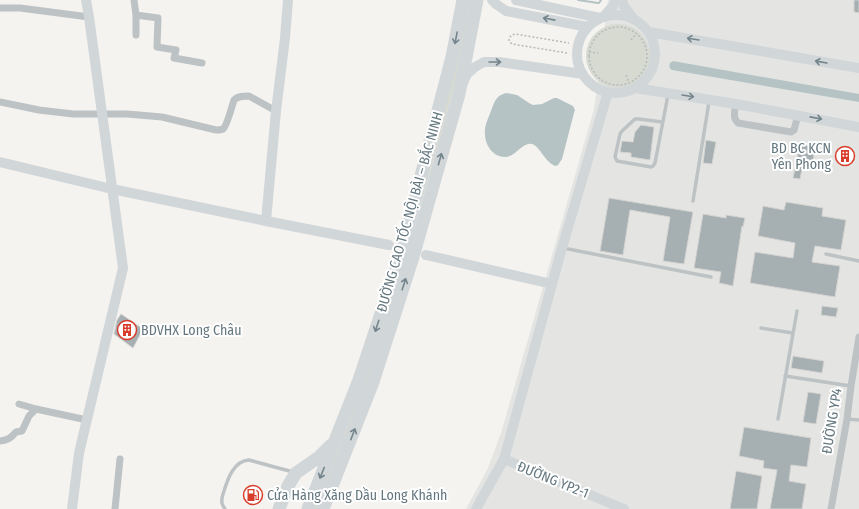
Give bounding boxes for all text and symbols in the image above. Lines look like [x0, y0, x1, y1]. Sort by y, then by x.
one-way arrow [543, 15, 556, 23]
one-way arrow [452, 31, 460, 44]
one-way arrow [686, 35, 699, 43]
one-way arrow [814, 57, 827, 65]
one-way arrow [488, 58, 501, 66]
one-way arrow [681, 93, 694, 101]
street label: ĐƯỜNG CAO TỐC NỘI BÀI – BẮC NINH [370, 109, 447, 314]
one-way arrow [809, 115, 822, 123]
place label: BD BC KCN Yên Phong [771, 140, 831, 173]
building icon: BD BC KCN Yên Phong [834, 145, 856, 167]
one-way arrow [437, 153, 445, 166]
one-way arrow [401, 279, 409, 291]
building icon: BDVHX Long Châu [116, 319, 138, 341]
one-way arrow [373, 319, 380, 332]
place label: BDVHX Long Châu [141, 322, 242, 339]
street label: ĐƯỜNG YP4 [817, 387, 846, 455]
one-way arrow [349, 428, 357, 440]
street label: ĐƯỜNG YP2-1 [515, 457, 592, 502]
one-way arrow [317, 467, 325, 479]
fuel station icon: Cửa Hàng Xăng Dầu Long Khánh [242, 484, 264, 506]
place label: Cửa Hàng Xăng Dầu Long Khánh [267, 486, 447, 504]

